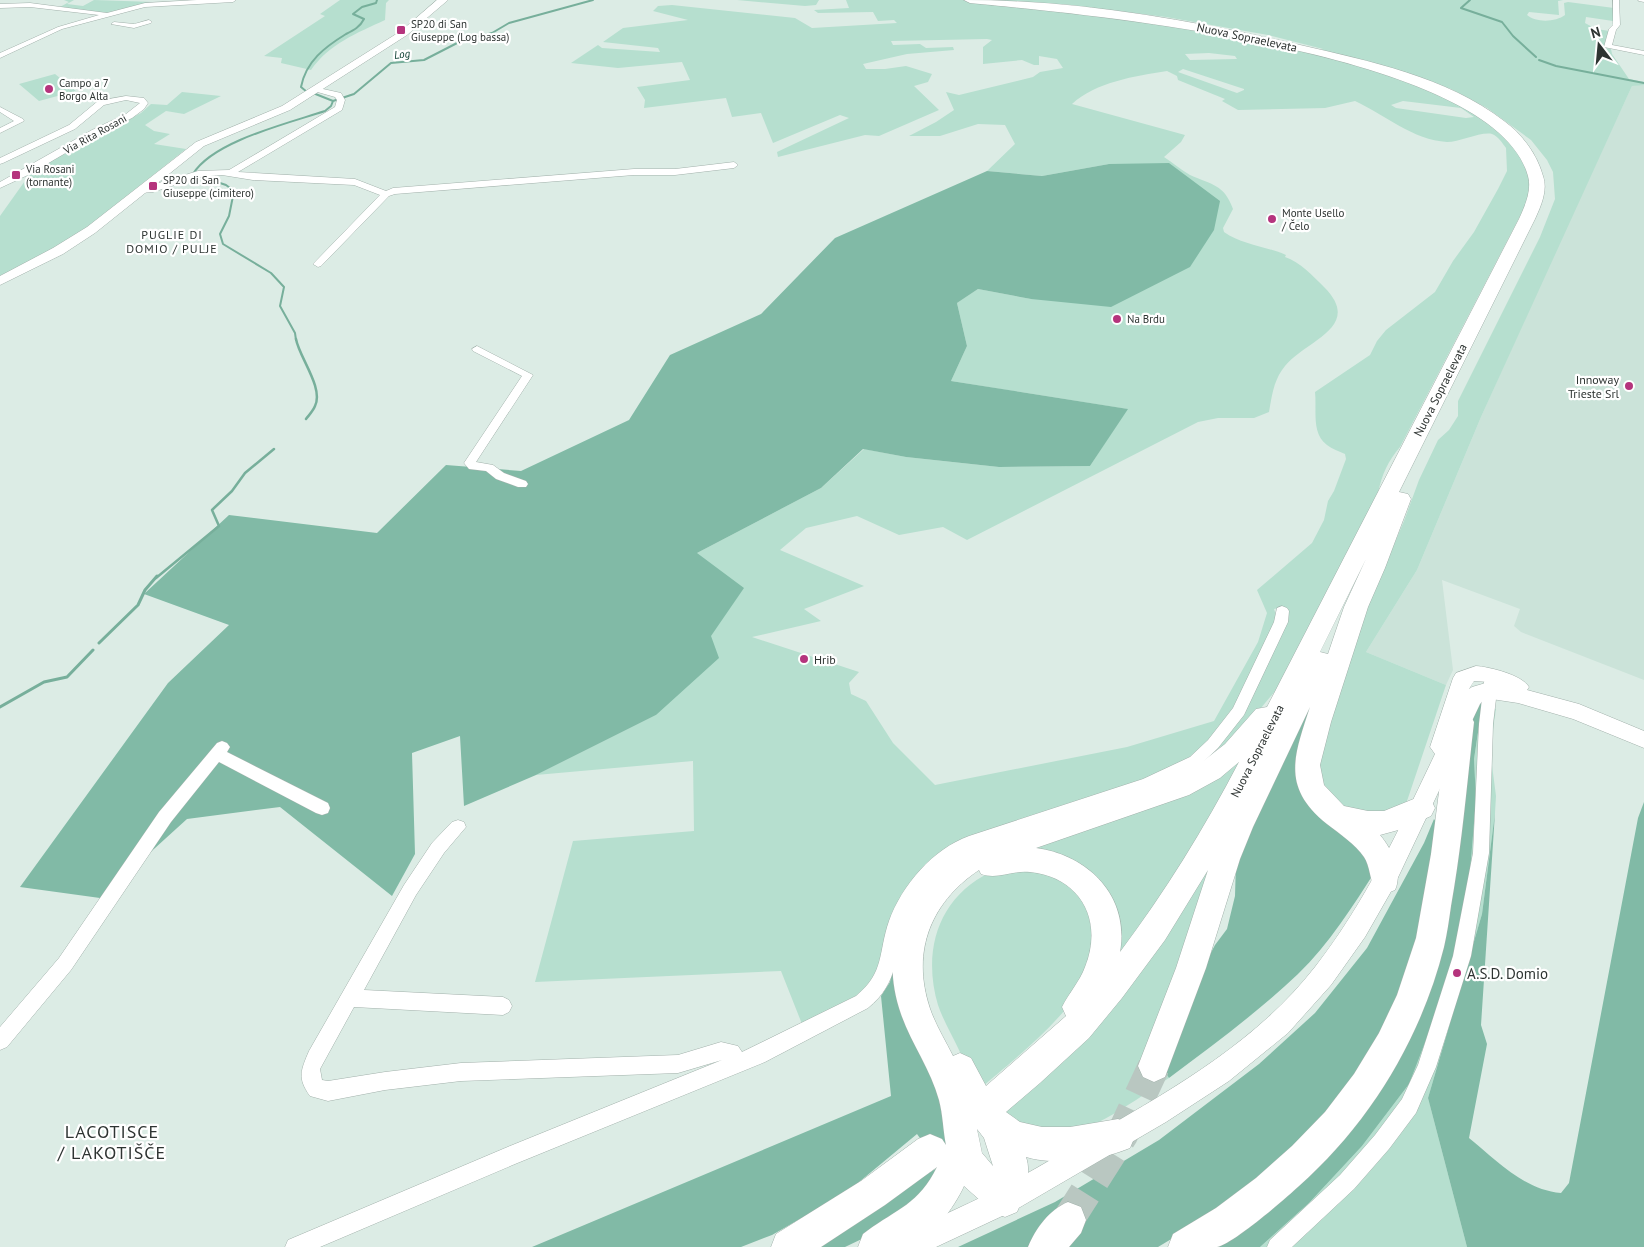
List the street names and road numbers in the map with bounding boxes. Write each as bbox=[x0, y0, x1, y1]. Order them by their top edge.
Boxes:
street label: Nuova Sopraelevata bbox=[1195, 19, 1299, 55]
street label: Via Rita Rosani bbox=[60, 111, 129, 158]
street label: Nuova Sopraelevata bbox=[1410, 341, 1470, 439]
street label: Nuova Sopraelevata bbox=[1227, 702, 1287, 800]

